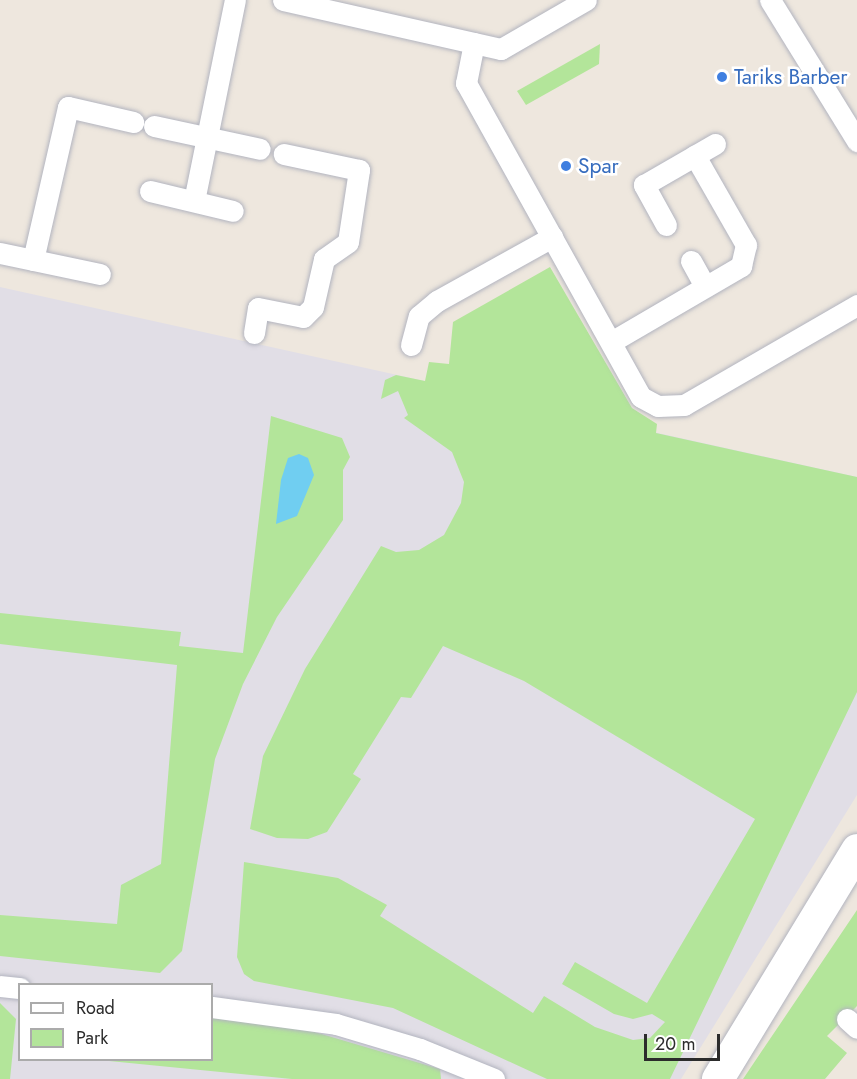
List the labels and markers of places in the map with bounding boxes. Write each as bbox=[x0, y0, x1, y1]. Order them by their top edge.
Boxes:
place label: Tariks Barber bbox=[734, 64, 847, 90]
marker: Tariks Barber bbox=[715, 70, 729, 84]
place label: Spar bbox=[578, 153, 619, 179]
marker: Spar bbox=[559, 159, 573, 173]

